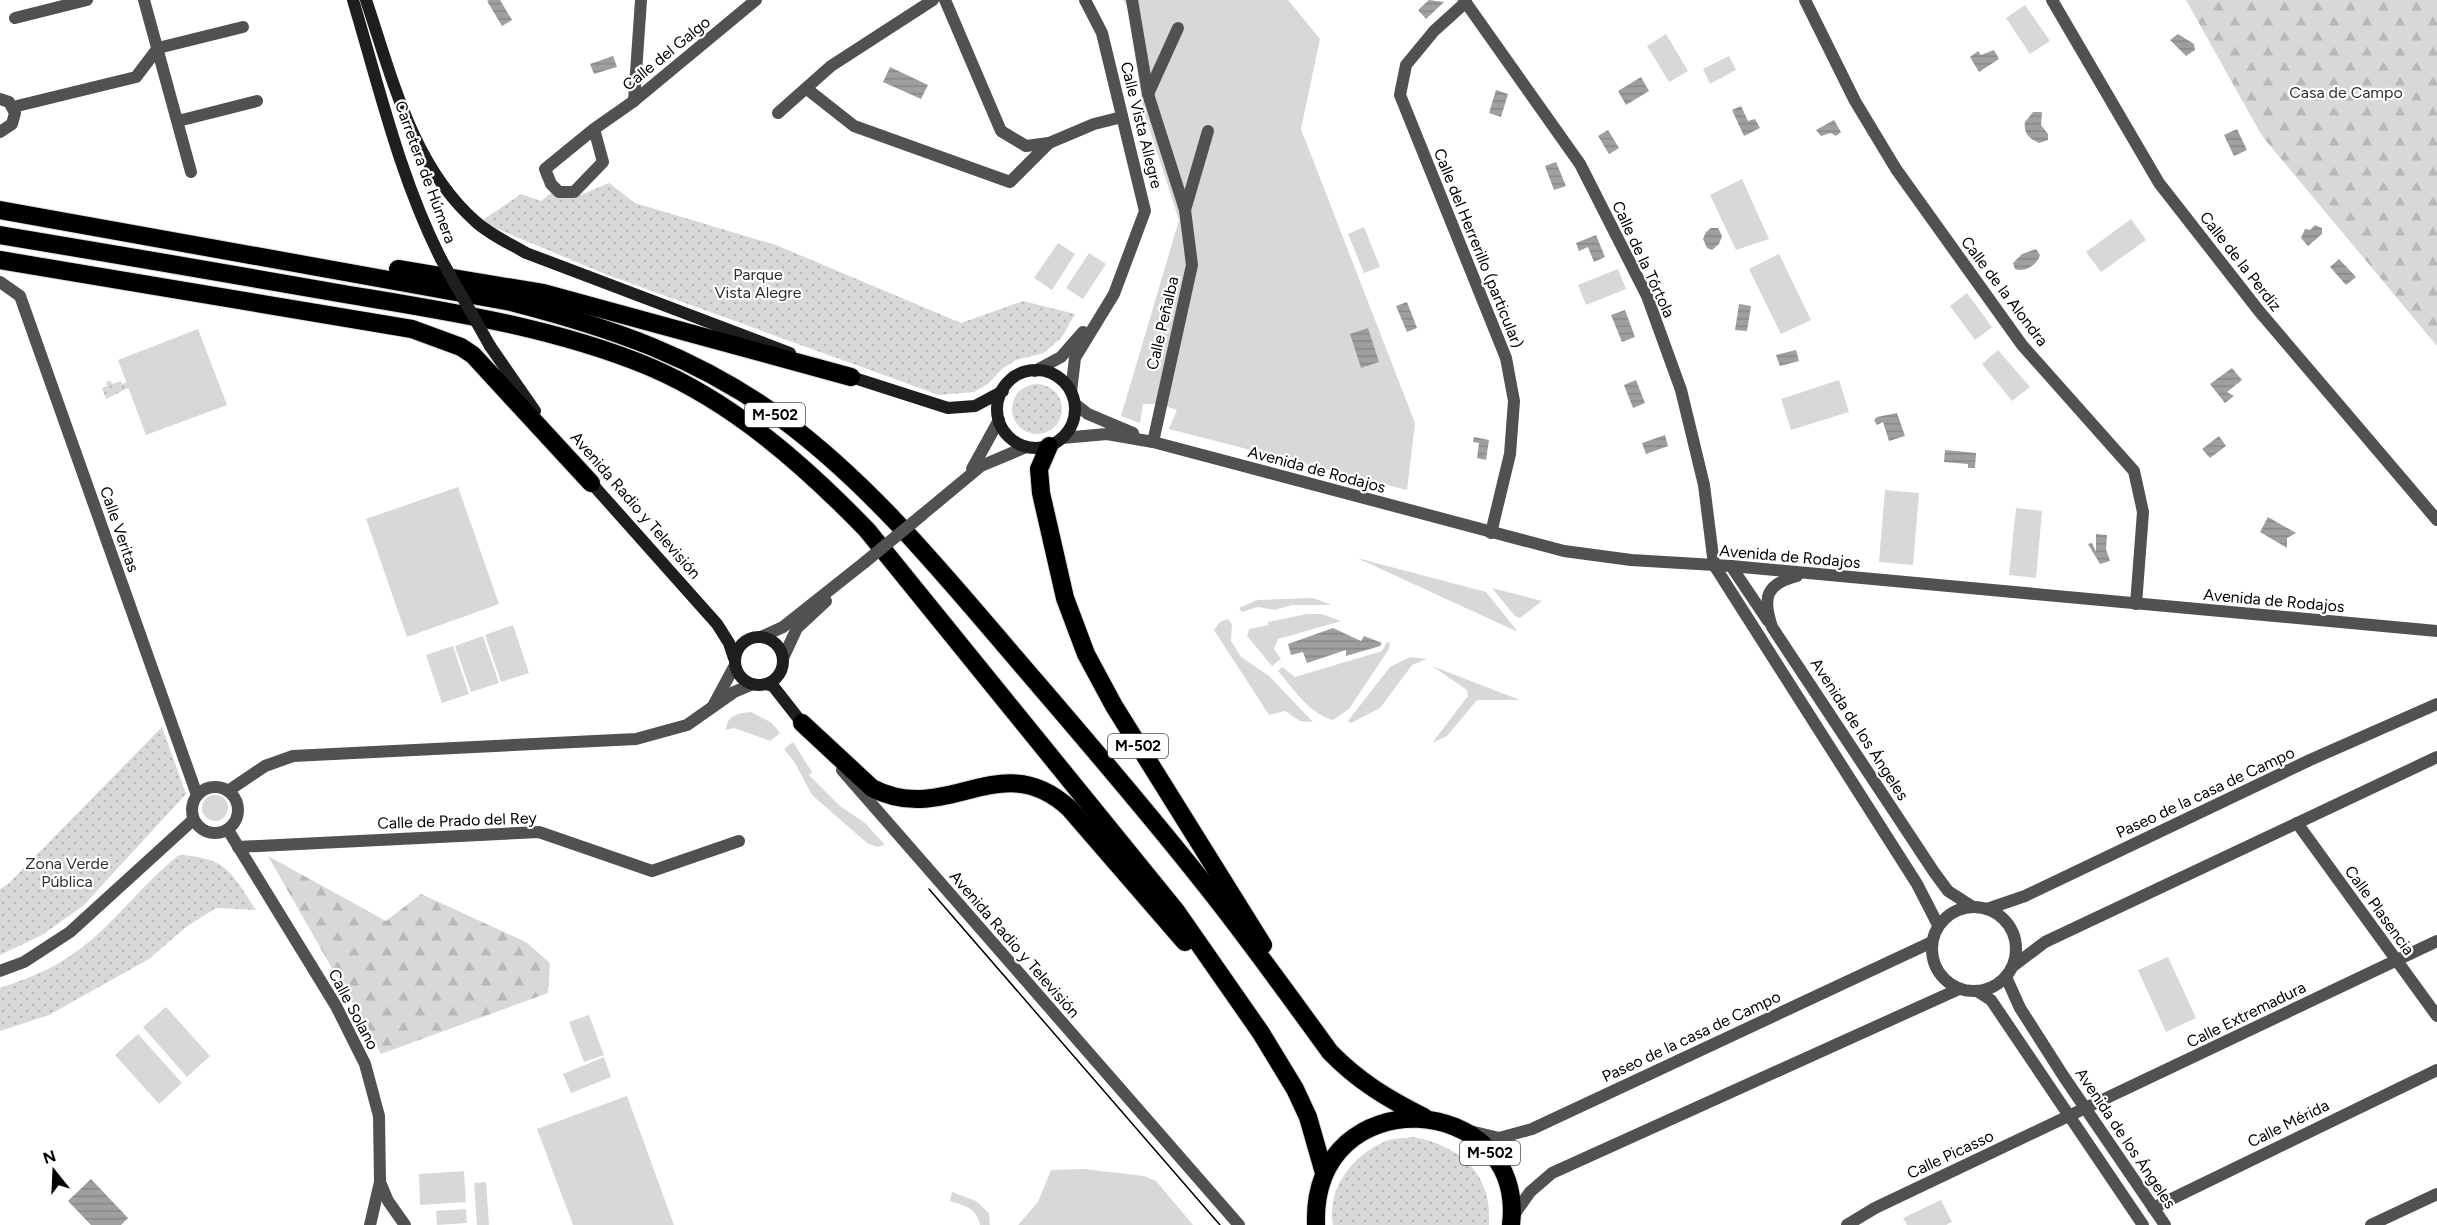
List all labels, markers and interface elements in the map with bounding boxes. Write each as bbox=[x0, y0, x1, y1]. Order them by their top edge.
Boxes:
street label: Calle del Galgo bbox=[619, 12, 714, 95]
street label: Calle Vista Allegre bbox=[1117, 60, 1167, 191]
park label: Casa de Campo bbox=[2289, 83, 2403, 102]
street label: Carretera de Húmera bbox=[391, 98, 460, 246]
street label: Calle del Herrerillo (particular) bbox=[1430, 146, 1527, 351]
street label: Calle de la Tórtola bbox=[1608, 198, 1679, 321]
street label: Calle de la Perdiz bbox=[2196, 208, 2286, 315]
street label: Calle de la Alondra bbox=[1957, 233, 2052, 350]
park label: Parque Vista Alegre bbox=[714, 265, 802, 302]
street label: Calle Peñalba bbox=[1142, 274, 1182, 372]
road number: M-502 bbox=[745, 403, 805, 427]
street label: Avenida Radio y Televisión bbox=[567, 428, 705, 583]
street label: Avenida de Rodajos bbox=[1246, 442, 1388, 497]
street label: Calle Veritas bbox=[96, 484, 143, 575]
street label: Avenida de Rodajos bbox=[1719, 541, 1861, 572]
street label: Avenida de Rodajos bbox=[2203, 585, 2345, 616]
street label: Avenida de los Ángeles bbox=[1807, 655, 1913, 804]
road number: M-502 bbox=[1108, 734, 1168, 758]
street label: Paseo de la casa de Campo bbox=[2113, 743, 2298, 842]
street label: Calle de Prado del Rey bbox=[377, 808, 538, 833]
park label: Zona Verde Pública bbox=[25, 854, 109, 891]
street label: Calle Plasencia bbox=[2341, 862, 2418, 959]
street label: Avenida Radio y Televisión bbox=[946, 867, 1084, 1022]
street label: Calle Solano bbox=[324, 966, 383, 1053]
street label: Calle Extremadura bbox=[2183, 977, 2309, 1052]
street label: Paseo de la casa de Campo bbox=[1599, 987, 1784, 1086]
street label: Avenida de los Ángeles bbox=[2071, 1064, 2180, 1212]
street label: Calle Mérida bbox=[2244, 1096, 2332, 1151]
street label: Calle Picasso bbox=[1904, 1126, 1997, 1183]
north arrow bbox=[24, 1141, 84, 1201]
road number: M-502 bbox=[1460, 1141, 1520, 1165]
text: N bbox=[41, 1146, 58, 1168]

